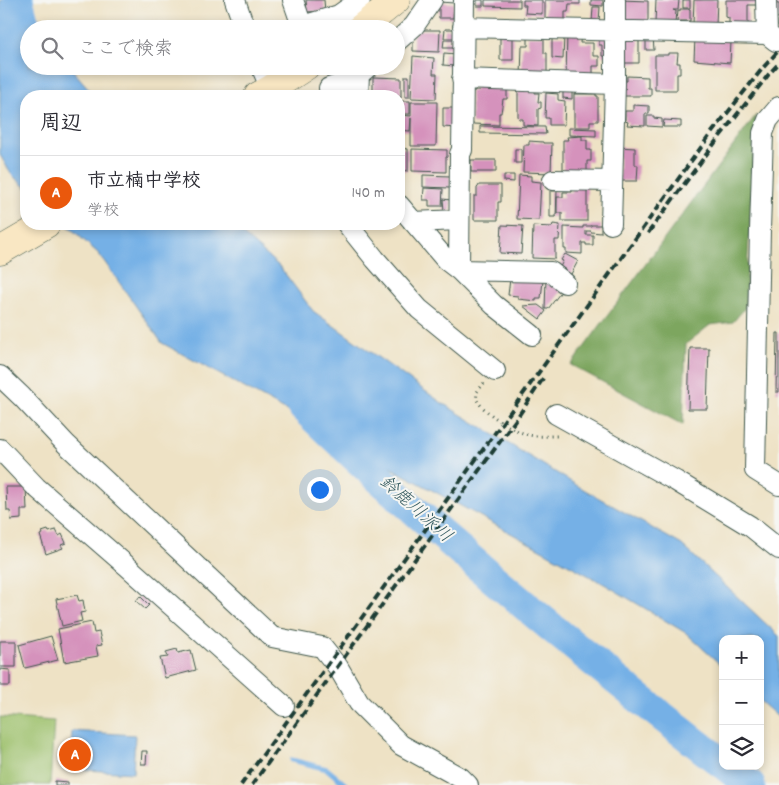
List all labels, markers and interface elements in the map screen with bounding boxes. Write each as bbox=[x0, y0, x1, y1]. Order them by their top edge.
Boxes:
search box bbox=[20, 20, 405, 75]
icon: search bbox=[38, 34, 66, 62]
text: ここで検索 bbox=[78, 37, 173, 64]
text: 周辺 bbox=[40, 110, 82, 140]
text: 市立楠中学校 bbox=[87, 169, 201, 196]
text: A bbox=[52, 182, 60, 205]
text: 140 m bbox=[351, 182, 385, 205]
text: 学校 bbox=[87, 200, 119, 223]
water label: 鈴鹿川派川 bbox=[373, 471, 457, 549]
your location bbox=[307, 477, 333, 503]
map controls bbox=[719, 635, 764, 770]
button: + bbox=[719, 635, 764, 680]
button: − bbox=[719, 680, 764, 725]
button: layers bbox=[719, 725, 764, 770]
pin: A bbox=[59, 736, 91, 774]

